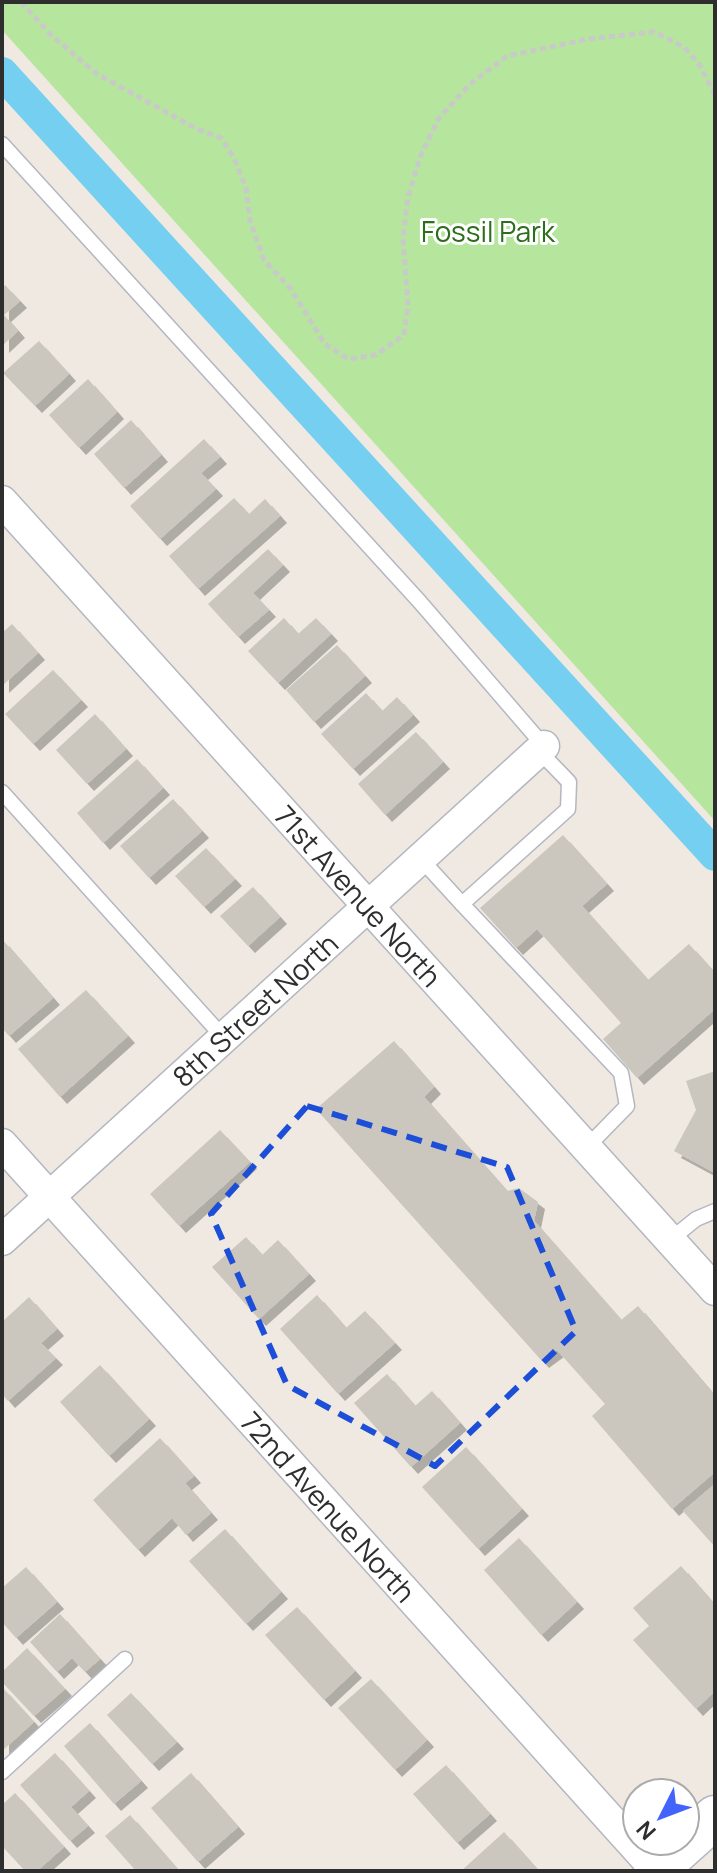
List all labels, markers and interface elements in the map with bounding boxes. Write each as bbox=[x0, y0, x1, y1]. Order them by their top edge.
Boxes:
park label: Fossil Park bbox=[421, 212, 556, 250]
street label: 71st Avenue North bbox=[267, 797, 450, 994]
street label: 8th Street North bbox=[164, 924, 346, 1095]
street label: 72nd Avenue North bbox=[233, 1403, 424, 1610]
north arrow bbox=[621, 1777, 701, 1857]
text: N bbox=[630, 1814, 663, 1846]

